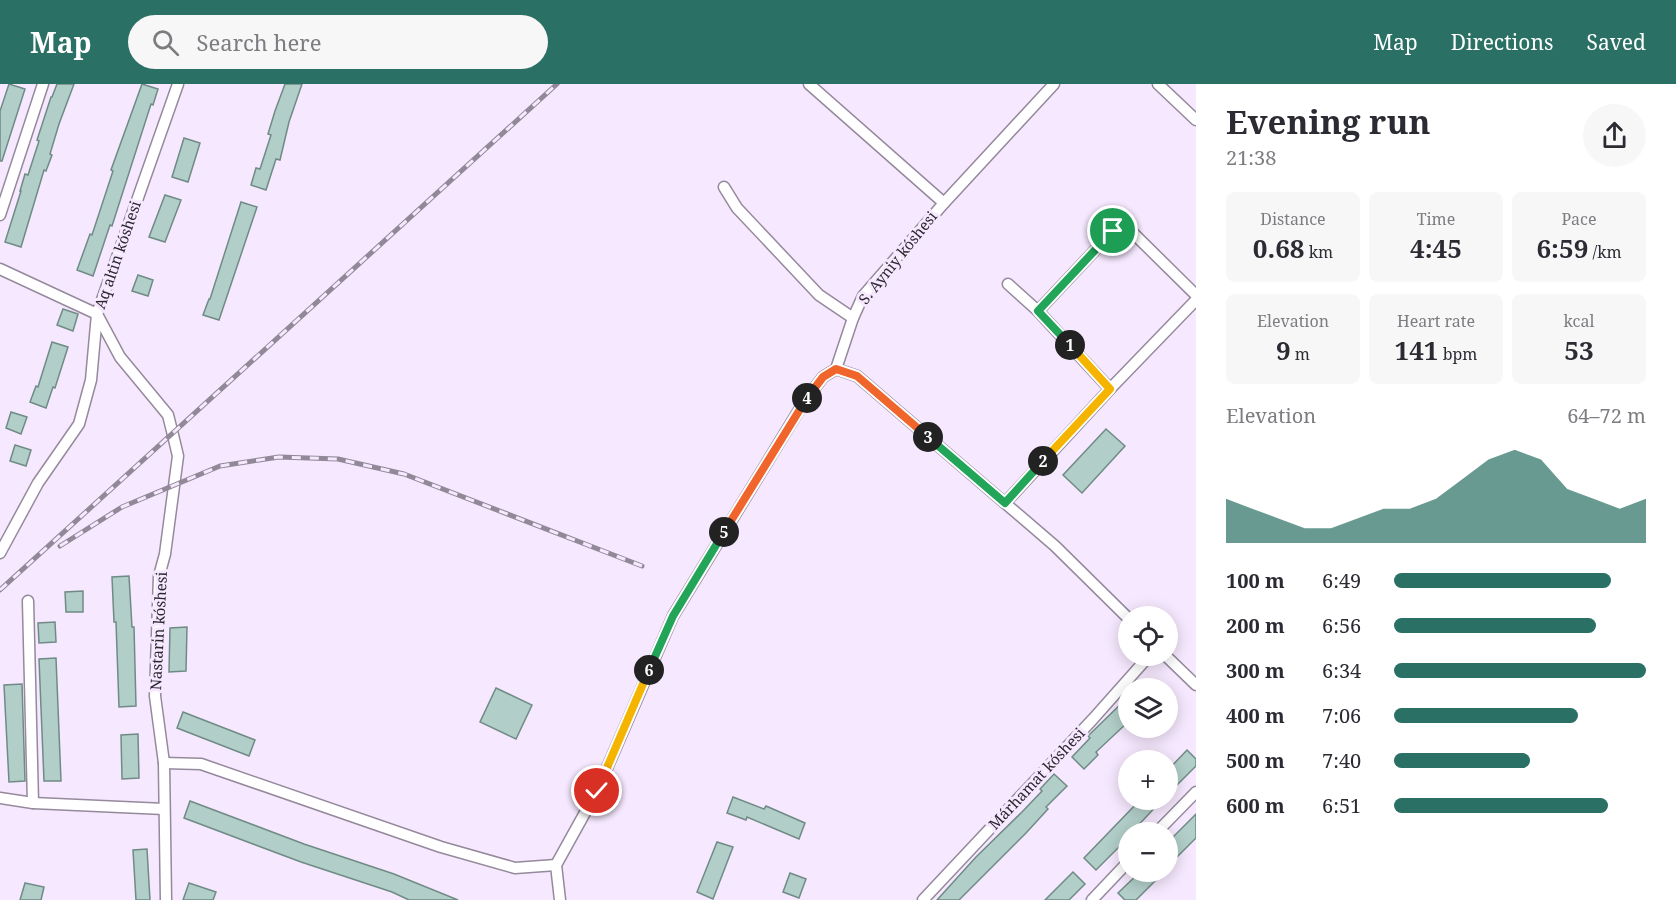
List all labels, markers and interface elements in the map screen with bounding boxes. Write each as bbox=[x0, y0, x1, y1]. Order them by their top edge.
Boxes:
search box bbox=[128, 15, 548, 69]
text: Map bbox=[30, 23, 92, 61]
icon: search bbox=[149, 26, 182, 59]
text: Search here bbox=[197, 27, 321, 57]
text: Map bbox=[1373, 28, 1418, 56]
text: Directions bbox=[1451, 28, 1553, 56]
text: Saved bbox=[1586, 28, 1646, 56]
text: Evening run bbox=[1226, 99, 1430, 144]
button: share bbox=[1583, 104, 1646, 167]
text: 21:38 bbox=[1226, 144, 1276, 171]
street label: Aq altin kóshesi bbox=[89, 198, 145, 311]
pin bbox=[1087, 205, 1138, 256]
street label: S. Ayniy kóshesi bbox=[854, 207, 941, 308]
text: Distance bbox=[1260, 208, 1326, 230]
text: Time bbox=[1417, 208, 1455, 230]
text: Pace bbox=[1561, 208, 1597, 230]
icon: arrive bbox=[1096, 214, 1129, 247]
text: 0.68 bbox=[1253, 230, 1305, 266]
text: 4:45 bbox=[1410, 230, 1462, 266]
text: 6:59 bbox=[1536, 230, 1588, 266]
text: km bbox=[1305, 241, 1333, 263]
text: /km bbox=[1588, 241, 1622, 263]
text: Elevation bbox=[1257, 310, 1329, 332]
text: Heart rate bbox=[1397, 310, 1475, 332]
text: kcal bbox=[1564, 310, 1594, 332]
pin: 1 bbox=[1055, 330, 1085, 360]
text: 9 bbox=[1276, 332, 1291, 368]
text: 141 bbox=[1394, 332, 1439, 368]
text: 53 bbox=[1564, 332, 1594, 368]
text: 1 bbox=[1065, 334, 1075, 356]
text: m bbox=[1291, 343, 1310, 365]
text: bpm bbox=[1439, 343, 1478, 365]
pin: 4 bbox=[792, 383, 822, 413]
text: 4 bbox=[802, 387, 812, 409]
text: Elevation bbox=[1226, 402, 1316, 429]
text: 64–72 m bbox=[1567, 402, 1646, 429]
pin: 3 bbox=[913, 422, 943, 452]
text: 3 bbox=[923, 426, 933, 448]
pin: 2 bbox=[1028, 446, 1058, 476]
text: 2 bbox=[1038, 450, 1048, 472]
pin: 5 bbox=[709, 517, 739, 547]
text: 5 bbox=[719, 521, 729, 543]
text: 100 m bbox=[1226, 567, 1285, 594]
text: 6:49 bbox=[1322, 567, 1361, 594]
street label: Nastarin kóshesi bbox=[145, 571, 171, 691]
map controls bbox=[1118, 606, 1178, 882]
button: locate bbox=[1118, 606, 1178, 666]
text: 200 m bbox=[1226, 612, 1285, 639]
text: 6:56 bbox=[1322, 612, 1361, 639]
pin: 6 bbox=[634, 655, 664, 685]
text: 300 m bbox=[1226, 657, 1285, 684]
text: 6:34 bbox=[1322, 657, 1361, 684]
text: 6 bbox=[644, 659, 654, 681]
button: layers bbox=[1118, 678, 1178, 738]
text: 400 m bbox=[1226, 702, 1285, 729]
text: 7:06 bbox=[1322, 702, 1361, 729]
street label: Márhamat kóshesi bbox=[984, 723, 1089, 834]
text: 500 m bbox=[1226, 747, 1285, 774]
text: 7:40 bbox=[1322, 747, 1361, 774]
button: + bbox=[1118, 750, 1178, 810]
pin bbox=[571, 765, 622, 816]
icon: check bbox=[580, 774, 613, 807]
text: 600 m bbox=[1226, 792, 1285, 819]
text: 6:51 bbox=[1322, 792, 1361, 819]
button: − bbox=[1118, 822, 1178, 882]

